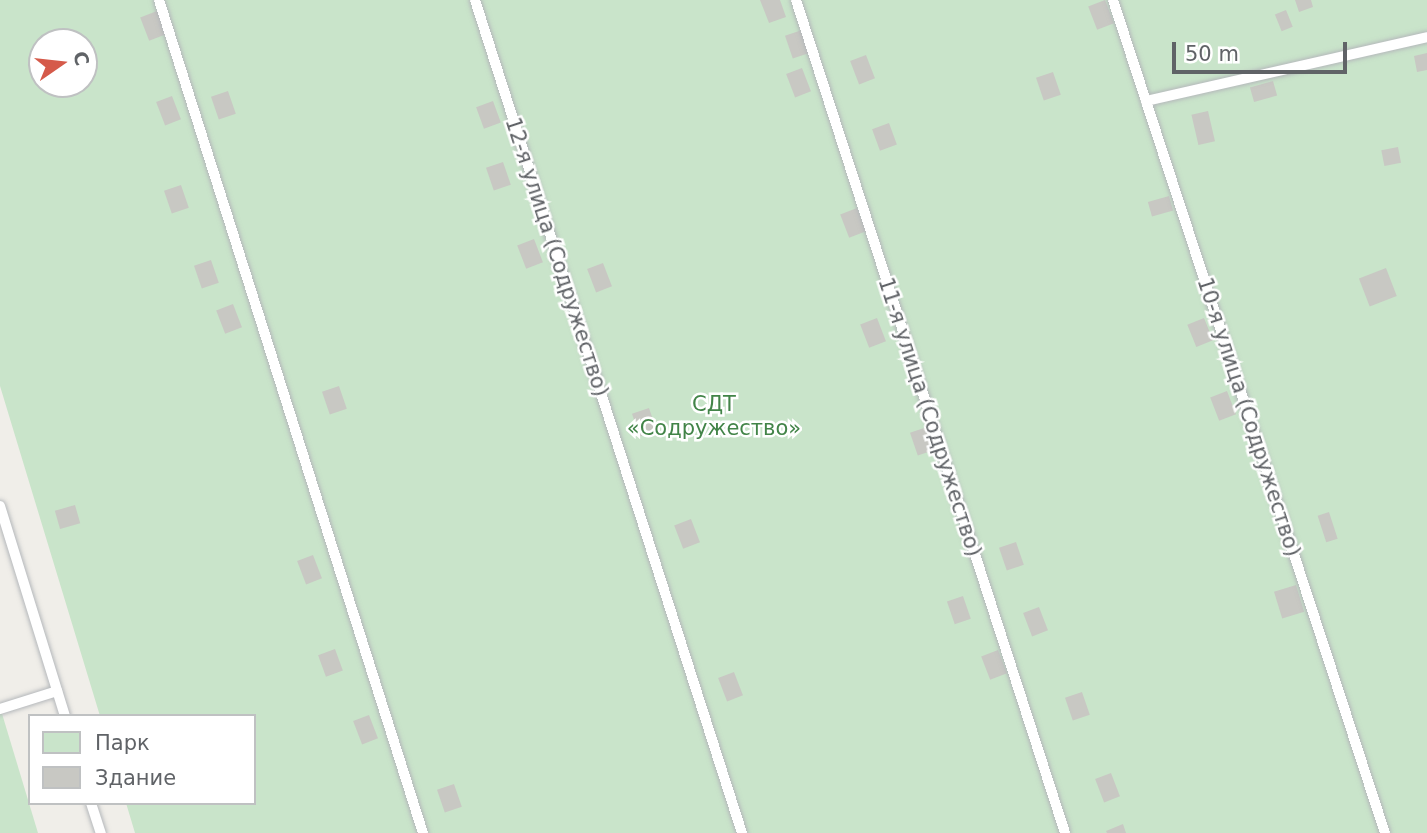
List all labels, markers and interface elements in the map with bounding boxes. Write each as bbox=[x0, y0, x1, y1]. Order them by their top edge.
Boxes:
north arrow bbox=[28, 28, 98, 98]
scale bar bbox=[1175, 28, 1350, 72]
text: 50 m bbox=[1185, 42, 1239, 66]
text: С bbox=[69, 49, 94, 68]
street label: 12-я улица (Содружество) bbox=[500, 114, 614, 400]
street label: 11-я улица (Содружество) bbox=[873, 274, 987, 560]
street label: 10-я улица (Содружество) bbox=[1192, 274, 1306, 560]
park label: СДТ «Содружество» bbox=[627, 391, 801, 441]
legend bbox=[28, 714, 256, 805]
text: Парк bbox=[95, 731, 150, 755]
text: Здание bbox=[95, 766, 176, 790]

